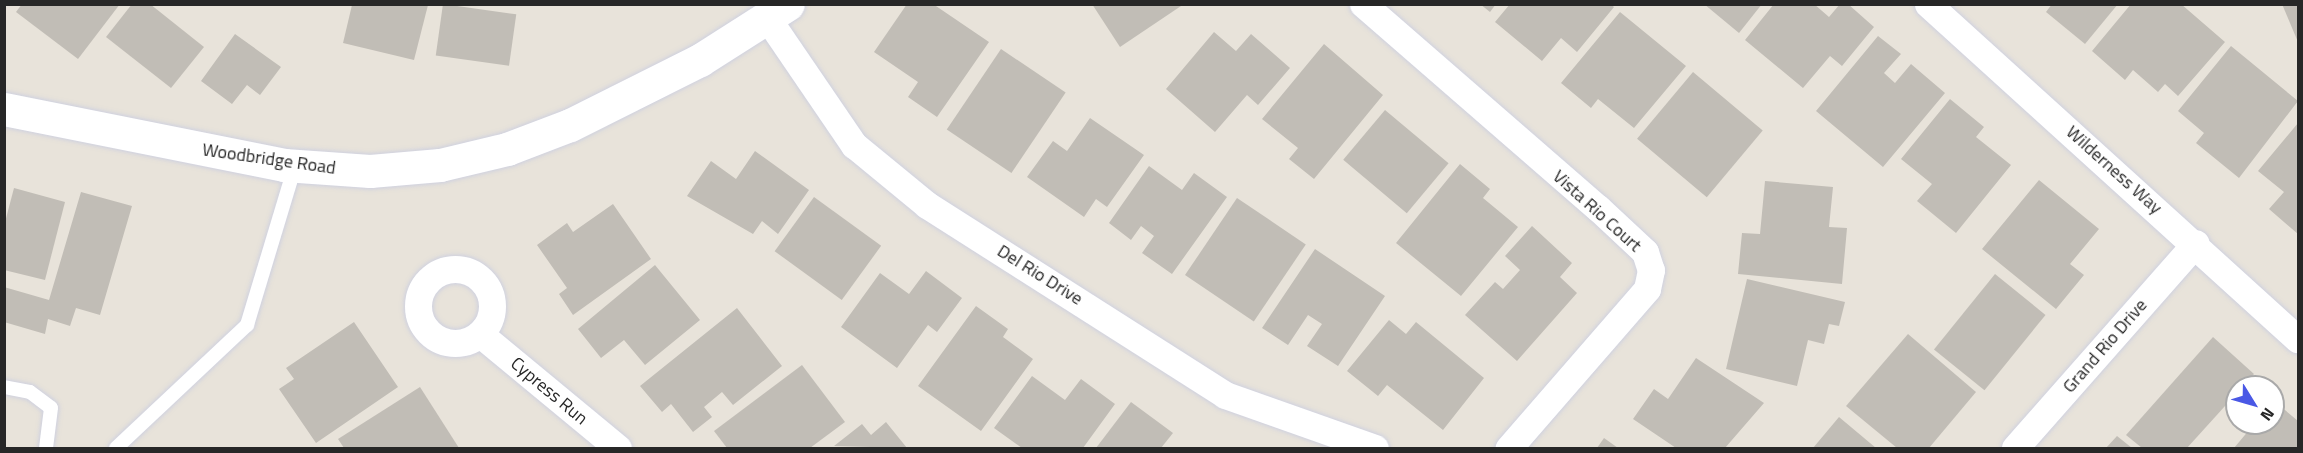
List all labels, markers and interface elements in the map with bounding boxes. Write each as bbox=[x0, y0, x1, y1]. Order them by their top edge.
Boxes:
street label: Wilderness Way bbox=[2062, 121, 2166, 219]
street label: Woodbridge Road bbox=[201, 139, 337, 179]
street label: Vista Rio Court bbox=[1548, 166, 1646, 256]
street label: Del Rio Drive bbox=[993, 240, 1087, 310]
street label: Grand Rio Drive bbox=[2058, 295, 2152, 397]
street label: Cypress Run bbox=[506, 353, 592, 429]
north arrow bbox=[2225, 375, 2285, 435]
text: N bbox=[2255, 403, 2281, 426]

